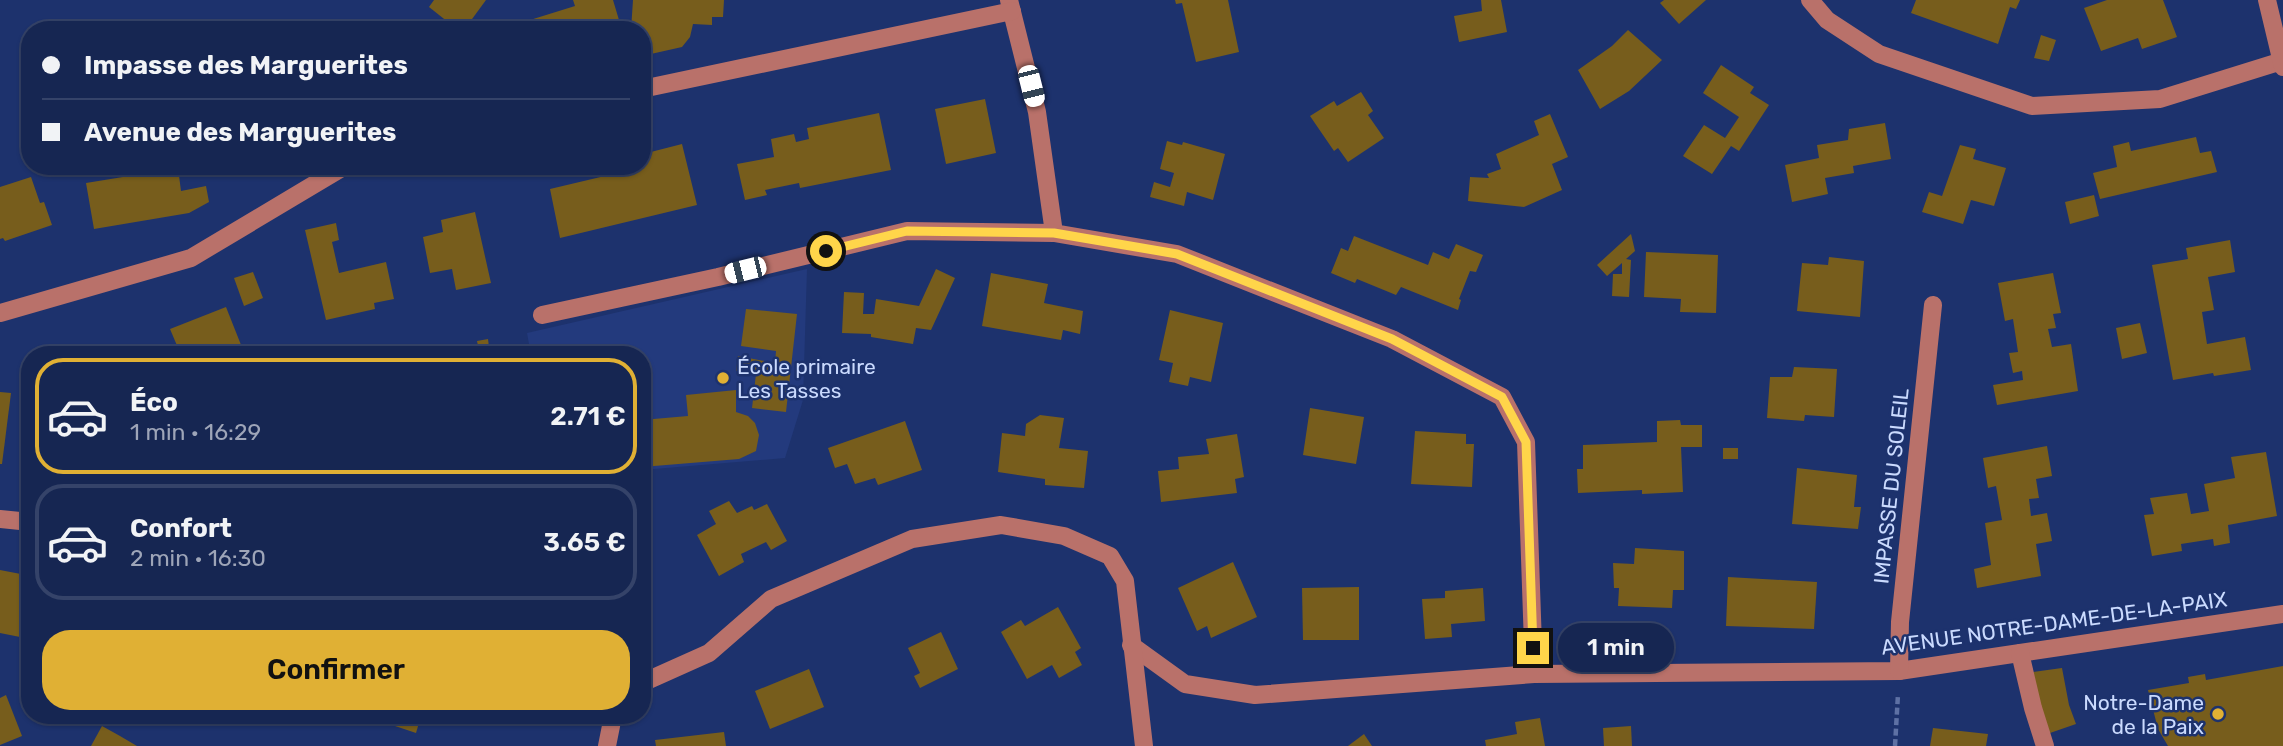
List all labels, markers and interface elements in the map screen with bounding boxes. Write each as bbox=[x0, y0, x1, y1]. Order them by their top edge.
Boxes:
text: Impasse des Marguerites bbox=[84, 50, 408, 81]
car bbox=[1016, 63, 1047, 109]
text: Avenue des Marguerites bbox=[84, 117, 397, 148]
route start bbox=[810, 235, 842, 267]
car bbox=[723, 255, 768, 285]
place label: École primaire Les Tasses bbox=[737, 354, 876, 403]
marker: École primaire Les Tasses bbox=[715, 370, 731, 386]
icon: car bbox=[46, 385, 109, 448]
text: Éco bbox=[130, 387, 178, 418]
street label: IMPASSE DU SOLEIL bbox=[1868, 387, 1914, 585]
text: 2.71 € bbox=[550, 401, 626, 432]
text: 1 min · 16:29 bbox=[130, 418, 261, 446]
icon: car bbox=[46, 511, 109, 574]
text: Confort bbox=[130, 513, 232, 544]
text: 3.65 € bbox=[543, 527, 626, 558]
text: 2 min · 16:30 bbox=[130, 544, 266, 572]
street label: AVENUE NOTRE-DAME-DE-LA-PAIX bbox=[1879, 586, 2229, 660]
callout: 1 min bbox=[1558, 624, 1673, 672]
button: Confirmer bbox=[42, 630, 630, 710]
route end bbox=[1517, 632, 1549, 664]
text: 1 min bbox=[1587, 633, 1645, 661]
place label: Notre-Dame de la Paix bbox=[2083, 690, 2204, 739]
marker: Notre-Dame de la Paix bbox=[2210, 706, 2226, 722]

